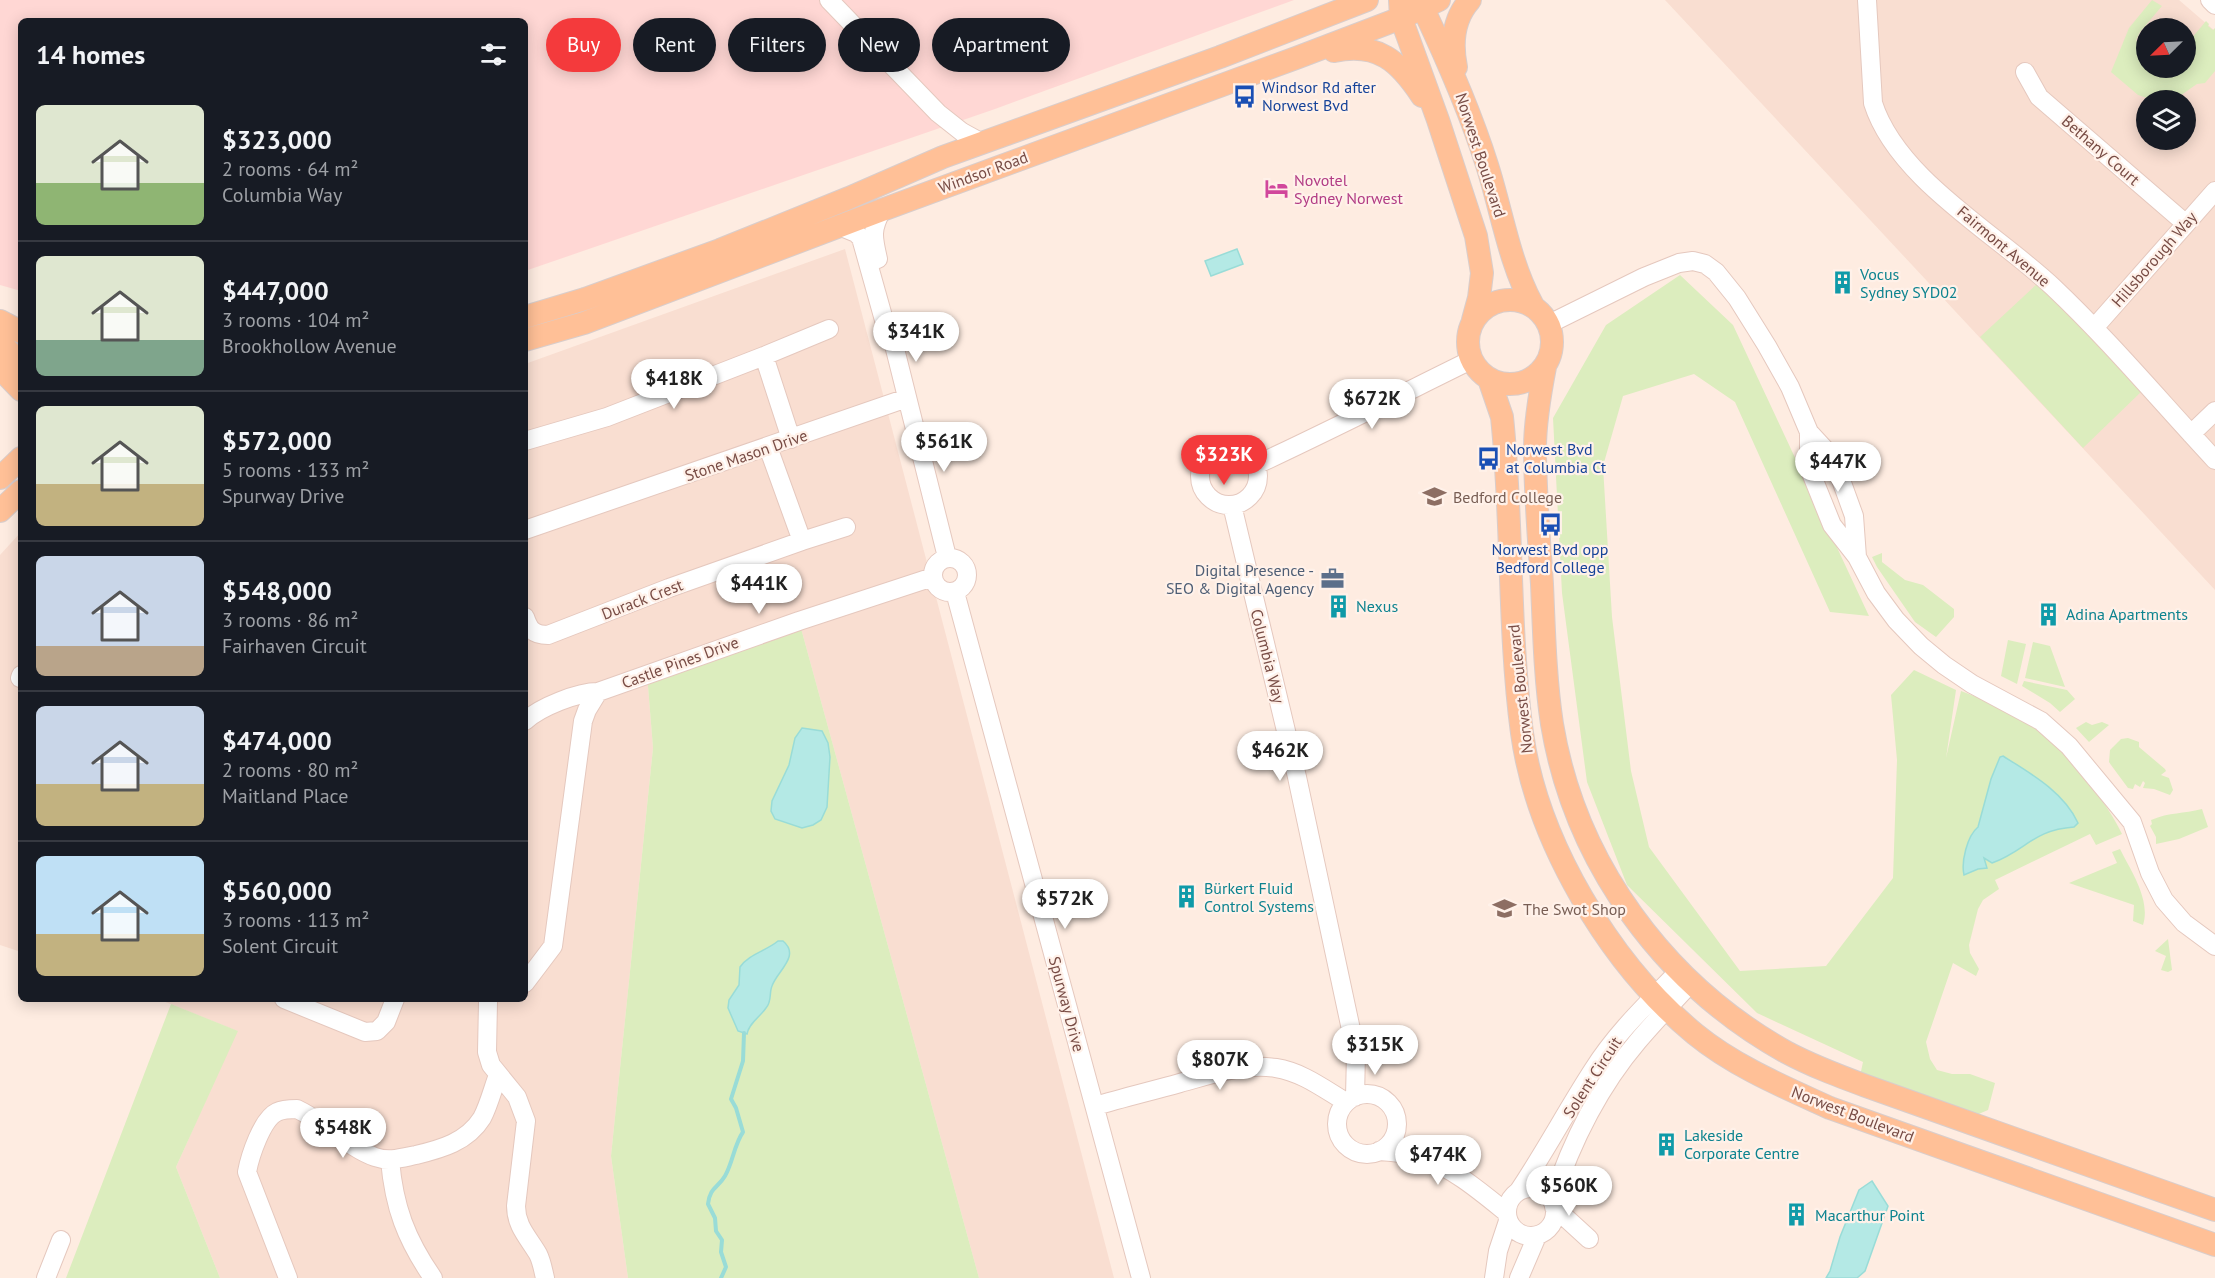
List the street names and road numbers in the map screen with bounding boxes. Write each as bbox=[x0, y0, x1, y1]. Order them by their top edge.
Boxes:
street label: Norwest Boulevard bbox=[1451, 90, 1511, 220]
street label: Bethany Court bbox=[2058, 111, 2144, 190]
street label: Windsor Road bbox=[936, 147, 1030, 197]
street label: Fairmont Avenue bbox=[1953, 201, 2055, 291]
street label: Hillsborough Way bbox=[2107, 207, 2201, 311]
street label: Stone Mason Drive bbox=[682, 425, 810, 485]
street label: Durack Crest bbox=[598, 574, 686, 624]
street label: Columbia Way bbox=[1247, 607, 1289, 706]
street label: Norwest Boulevard bbox=[1503, 623, 1537, 755]
street label: Castle Pines Drive bbox=[619, 632, 741, 692]
street label: Spurway Drive bbox=[1045, 954, 1089, 1054]
street label: Solent Circuit bbox=[1558, 1032, 1626, 1121]
street label: Norwest Boulevard bbox=[1789, 1081, 1917, 1147]

